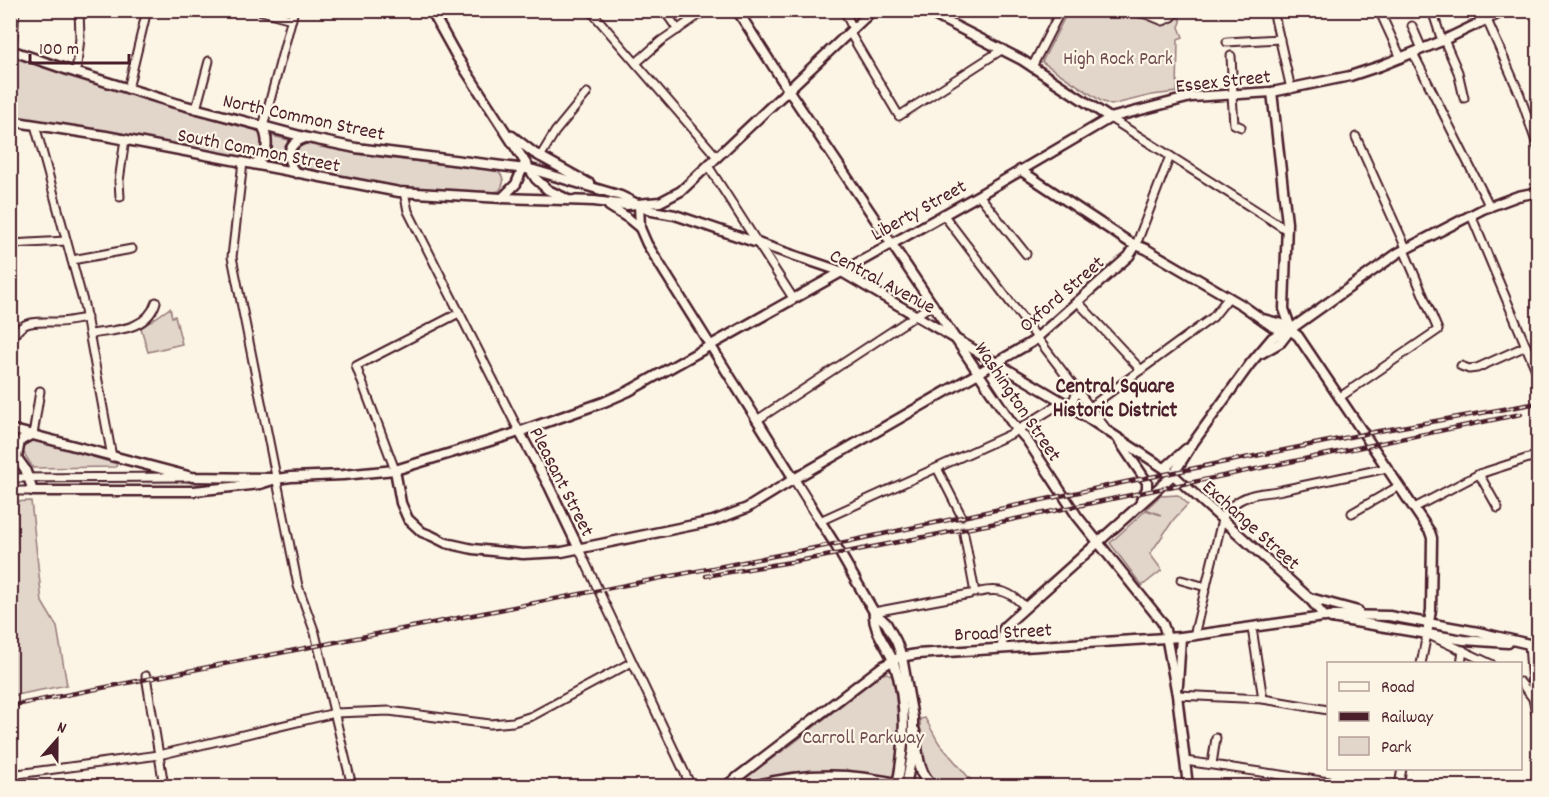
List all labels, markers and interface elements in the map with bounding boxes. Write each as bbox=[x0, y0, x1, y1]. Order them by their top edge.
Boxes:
scale bar bbox=[30, 27, 129, 65]
text: 100 m bbox=[39, 38, 79, 63]
park label: High Rock Park bbox=[1063, 46, 1173, 74]
street label: Essex Street bbox=[1174, 64, 1272, 102]
street label: North Common Street bbox=[220, 88, 387, 150]
street label: South Common Street bbox=[175, 122, 342, 181]
street label: Liberty Street bbox=[867, 174, 972, 249]
street label: Central Avenue bbox=[824, 243, 940, 322]
street label: Oxford Street bbox=[1014, 250, 1112, 340]
street label: Washington Street bbox=[966, 337, 1067, 468]
district label: Central Square Historic District bbox=[1053, 373, 1178, 427]
street label: Pleasant Street bbox=[521, 423, 600, 542]
street label: Exchange Street bbox=[1195, 475, 1305, 578]
street label: Broad Street bbox=[954, 617, 1053, 651]
legend bbox=[1327, 662, 1522, 770]
text: Road bbox=[1381, 676, 1415, 701]
text: Railway bbox=[1381, 706, 1434, 731]
north arrow bbox=[27, 710, 87, 770]
text: N bbox=[54, 716, 69, 741]
park label: Carroll Parkway bbox=[802, 725, 925, 753]
text: Park bbox=[1381, 736, 1412, 761]

